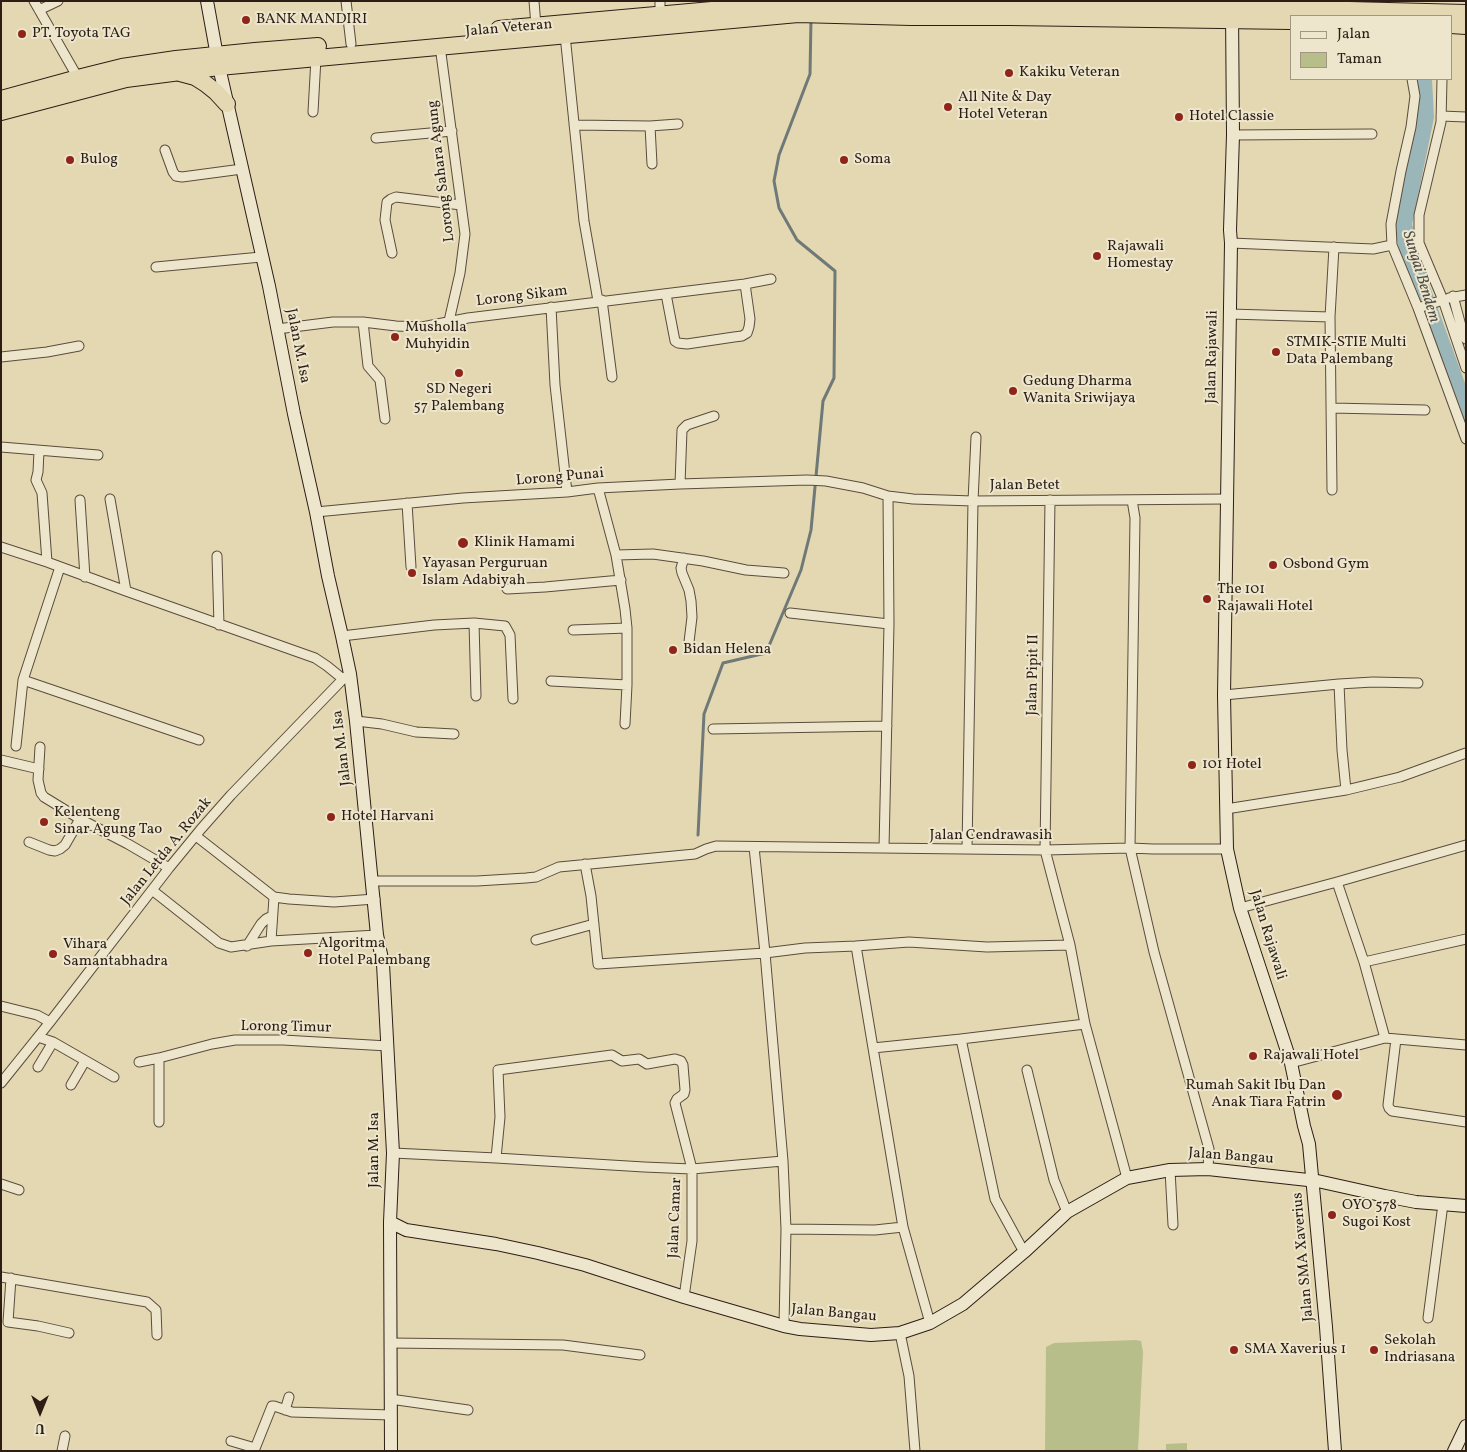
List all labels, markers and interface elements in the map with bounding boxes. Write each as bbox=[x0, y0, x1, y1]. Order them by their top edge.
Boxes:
place label: BANK MANDIRI bbox=[256, 11, 367, 29]
marker: BANK MANDIRI bbox=[240, 14, 252, 26]
legend bbox=[1290, 15, 1452, 80]
street label: Jalan Veteran bbox=[465, 16, 553, 42]
text: Jalan bbox=[1337, 24, 1370, 45]
place label: PT. Toyota TAG bbox=[32, 25, 131, 43]
marker: PT. Toyota TAG bbox=[16, 28, 28, 40]
text: Taman bbox=[1337, 49, 1382, 70]
place label: Kakiku Veteran bbox=[1019, 64, 1120, 82]
marker: Kakiku Veteran bbox=[1003, 67, 1015, 79]
place label: All Nite & Day Hotel Veteran bbox=[958, 89, 1052, 124]
street label: Lorong Sahara Agung bbox=[424, 99, 460, 243]
marker: All Nite & Day Hotel Veteran bbox=[942, 101, 954, 113]
place label: Hotel Classie bbox=[1189, 108, 1274, 126]
marker: Hotel Classie bbox=[1173, 111, 1185, 123]
place label: Bulog bbox=[80, 151, 118, 169]
place label: Soma bbox=[854, 151, 891, 169]
marker: Bulog bbox=[64, 154, 76, 166]
marker: Soma bbox=[838, 154, 850, 166]
water label: Sungai Bendem bbox=[1397, 229, 1443, 325]
place label: Rajawali Homestay bbox=[1107, 238, 1173, 273]
marker: Rajawali Homestay bbox=[1091, 250, 1103, 262]
street label: Lorong Sikam bbox=[475, 282, 569, 312]
street label: Jalan M. Isa bbox=[281, 307, 313, 385]
street label: Jalan Rajawali bbox=[1203, 310, 1223, 404]
place label: Musholla Muhyidin bbox=[405, 319, 470, 354]
marker: Musholla Muhyidin bbox=[389, 331, 401, 343]
place label: STMIK-STIE Multi Data Palembang bbox=[1286, 334, 1407, 369]
marker: STMIK-STIE Multi Data Palembang bbox=[1270, 346, 1282, 358]
marker: SD Negeri 57 Palembang bbox=[453, 367, 465, 379]
place label: Gedung Dharma Wanita Sriwijaya bbox=[1023, 373, 1136, 408]
place label: SD Negeri 57 Palembang bbox=[414, 381, 504, 416]
marker: Gedung Dharma Wanita Sriwijaya bbox=[1007, 385, 1019, 397]
street label: Lorong Punai bbox=[515, 465, 605, 491]
street label: Jalan Betet bbox=[990, 477, 1060, 495]
place label: Klinik Hamami bbox=[474, 534, 575, 552]
marker: Klinik Hamami bbox=[456, 536, 470, 550]
place label: Yayasan Perguruan Islam Adabiyah bbox=[422, 555, 548, 590]
place label: Osbond Gym bbox=[1283, 556, 1369, 574]
marker: Osbond Gym bbox=[1267, 559, 1279, 571]
marker: Yayasan Perguruan Islam Adabiyah bbox=[406, 567, 418, 579]
place label: The 101 Rajawali Hotel bbox=[1217, 581, 1313, 616]
marker: The 101 Rajawali Hotel bbox=[1201, 593, 1213, 605]
street label: Jalan Pipit II bbox=[1024, 634, 1044, 716]
place label: Bidan Helena bbox=[683, 641, 771, 659]
marker: Bidan Helena bbox=[667, 644, 679, 656]
street label: Jalan M. Isa bbox=[329, 709, 357, 787]
place label: 101 Hotel bbox=[1202, 756, 1262, 774]
marker: 101 Hotel bbox=[1186, 759, 1198, 771]
street label: Jalan Letda A. Rozak bbox=[118, 794, 216, 910]
place label: Kelenteng Sinar Agung Tao bbox=[54, 804, 162, 839]
place label: Hotel Harvani bbox=[341, 808, 434, 826]
marker: Hotel Harvani bbox=[325, 811, 337, 823]
marker: Kelenteng Sinar Agung Tao bbox=[38, 816, 50, 828]
street label: Jalan Cendrawasih bbox=[930, 827, 1052, 845]
street label: Jalan Rajawali bbox=[1245, 888, 1289, 982]
place label: Algoritma Hotel Palembang bbox=[318, 935, 430, 970]
place label: Vihara Samantabhadra bbox=[63, 936, 168, 971]
marker: Algoritma Hotel Palembang bbox=[302, 947, 314, 959]
marker: Vihara Samantabhadra bbox=[47, 948, 59, 960]
street label: Lorong Timur bbox=[240, 1018, 332, 1038]
place label: Rajawali Hotel bbox=[1263, 1047, 1359, 1065]
marker: Rajawali Hotel bbox=[1247, 1050, 1259, 1062]
place label: Rumah Sakit Ibu Dan Anak Tiara Fatrin bbox=[1186, 1077, 1326, 1112]
marker: Rumah Sakit Ibu Dan Anak Tiara Fatrin bbox=[1330, 1088, 1344, 1102]
street label: Jalan M. Isa bbox=[366, 1112, 384, 1188]
street label: Jalan Bangau bbox=[1188, 1145, 1274, 1169]
street label: Jalan Camar bbox=[666, 1177, 686, 1259]
street label: Jalan SMA Xaverius bbox=[1289, 1192, 1319, 1322]
place label: OYO 578 Sugoi Kost bbox=[1342, 1197, 1411, 1232]
marker: OYO 578 Sugoi Kost bbox=[1326, 1209, 1338, 1221]
street label: Jalan Bangau bbox=[791, 1301, 877, 1327]
place label: Sekolah Indriasana bbox=[1384, 1332, 1455, 1367]
place label: SMA Xaverius 1 bbox=[1244, 1341, 1346, 1359]
marker: SMA Xaverius 1 bbox=[1228, 1344, 1240, 1356]
marker: Sekolah Indriasana bbox=[1368, 1344, 1380, 1356]
north arrow bbox=[15, 1387, 65, 1437]
text: U bbox=[35, 1418, 45, 1437]

